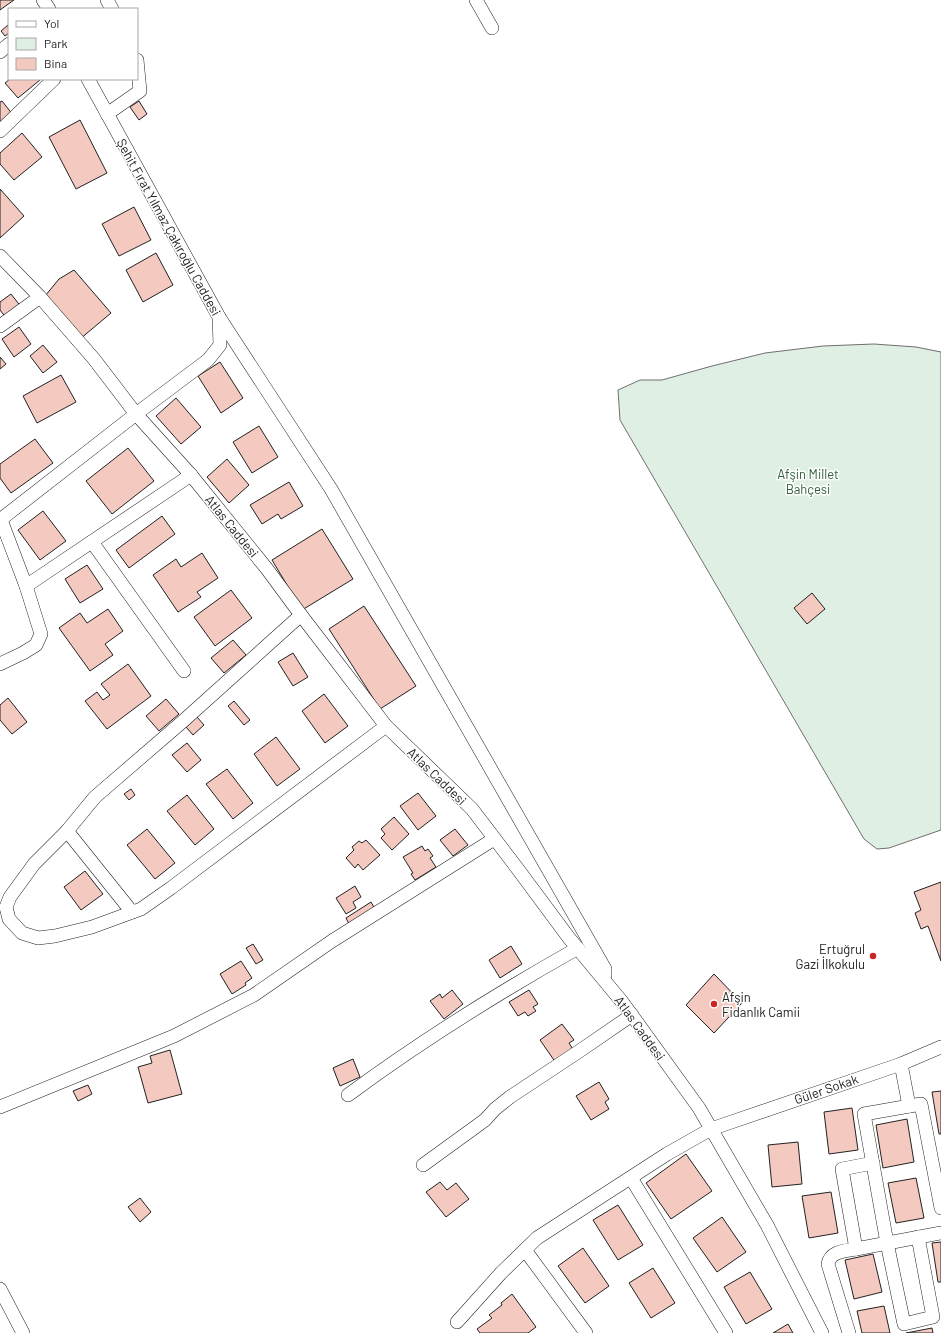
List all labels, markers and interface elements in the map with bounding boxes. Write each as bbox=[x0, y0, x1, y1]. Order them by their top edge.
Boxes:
legend bbox=[8, 8, 138, 80]
text: Yol bbox=[44, 16, 59, 30]
text: Park bbox=[44, 36, 68, 50]
text: Bina bbox=[44, 56, 67, 70]
street label: Şehit Fırat Yılmaz Çakıroğlu Caddesi bbox=[114, 136, 224, 318]
park label: Afşin Millet Bahçesi bbox=[777, 466, 839, 497]
street label: Atlas Caddesi bbox=[202, 491, 262, 561]
street label: Atlas Caddesi bbox=[404, 744, 470, 808]
place label: Ertuğrul Gazi İlkokulu bbox=[796, 941, 865, 972]
marker: Ertuğrul Gazi İlkokulu bbox=[868, 951, 878, 961]
place label: Afşin Fidanlık Camii bbox=[722, 989, 800, 1020]
street label: Atlas Caddesi bbox=[611, 993, 669, 1063]
marker: Afşin Fidanlık Camii bbox=[709, 999, 719, 1009]
street label: Güler Sokak bbox=[792, 1070, 860, 1107]

